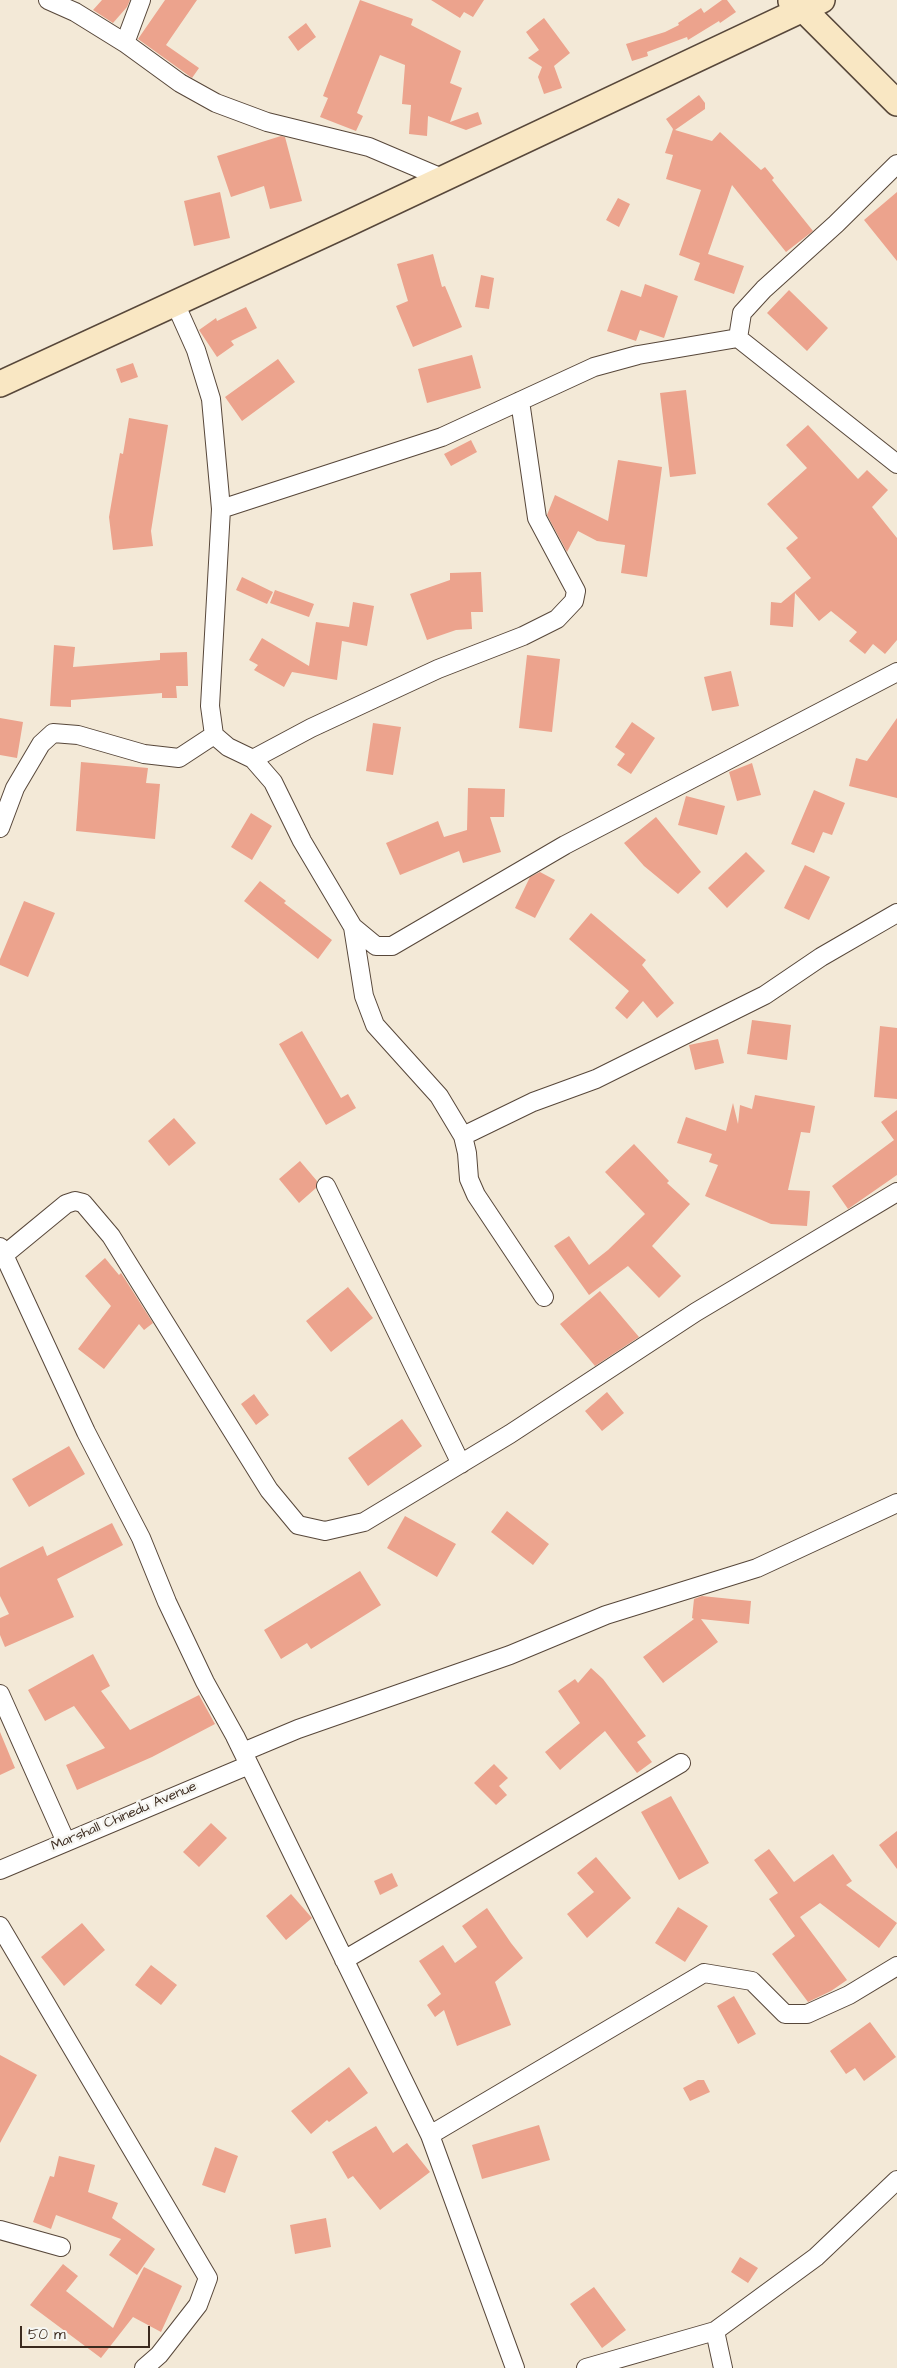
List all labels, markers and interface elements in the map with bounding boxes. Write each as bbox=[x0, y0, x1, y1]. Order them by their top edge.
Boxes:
street label: Marshall Chinedu Avenue bbox=[49, 1779, 199, 1855]
scale bar bbox=[22, 2316, 152, 2348]
text: 50 m bbox=[28, 2324, 66, 2345]

